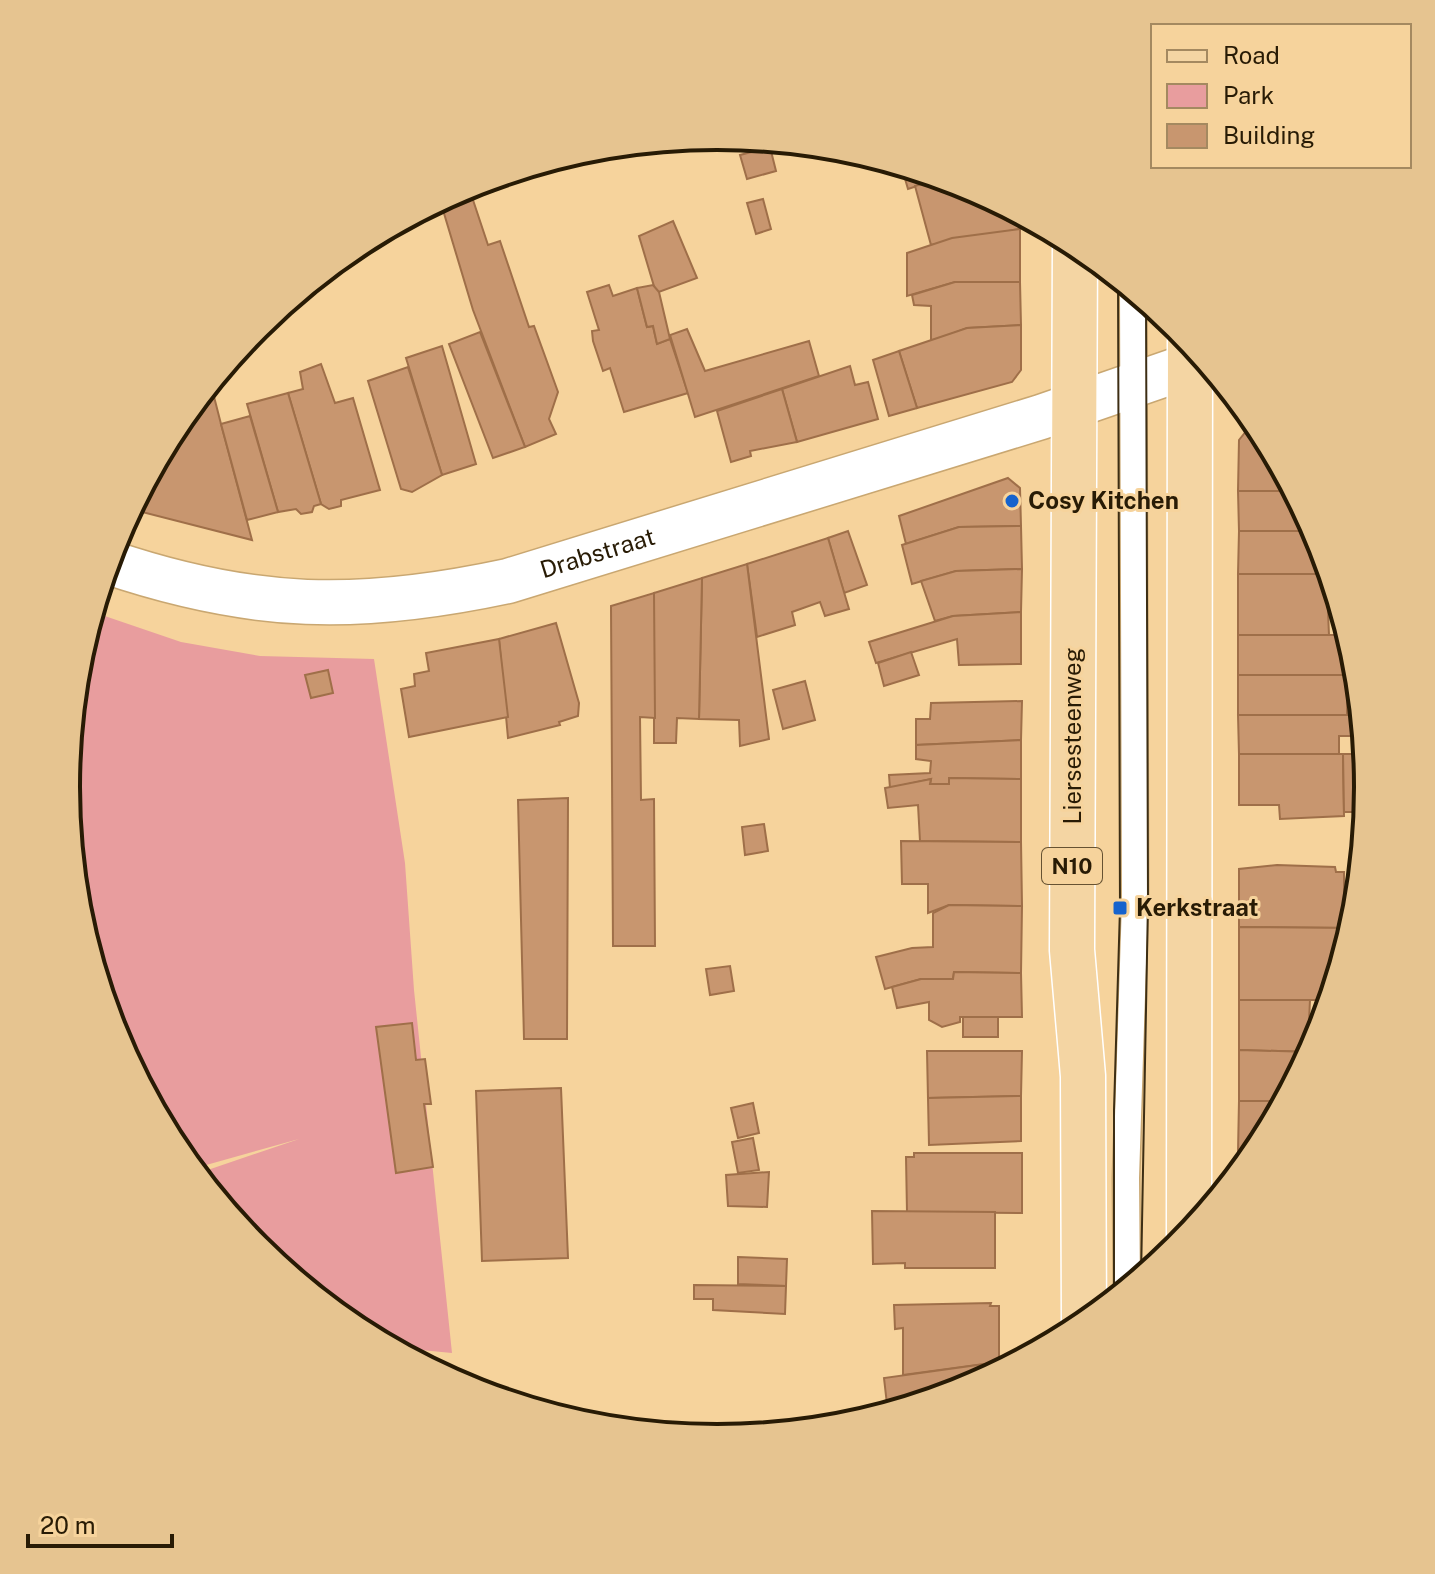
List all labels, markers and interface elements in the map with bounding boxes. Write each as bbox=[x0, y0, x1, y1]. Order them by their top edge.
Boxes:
legend bbox=[1151, 24, 1411, 168]
text: Road bbox=[1223, 41, 1280, 69]
text: Park bbox=[1223, 81, 1274, 109]
text: Building bbox=[1223, 121, 1315, 149]
place label: Cosy Kitchen bbox=[1028, 486, 1179, 514]
marker: Cosy Kitchen bbox=[1003, 492, 1021, 510]
street label: Drabstraat bbox=[536, 522, 658, 583]
street label: Liersesteenweg bbox=[1058, 648, 1086, 824]
road number: N10 bbox=[1042, 848, 1102, 884]
place label: Kerkstraat bbox=[1136, 893, 1259, 921]
marker: Kerkstraat bbox=[1111, 899, 1129, 917]
scale bar bbox=[28, 1498, 172, 1548]
text: 20 m bbox=[40, 1511, 96, 1539]

